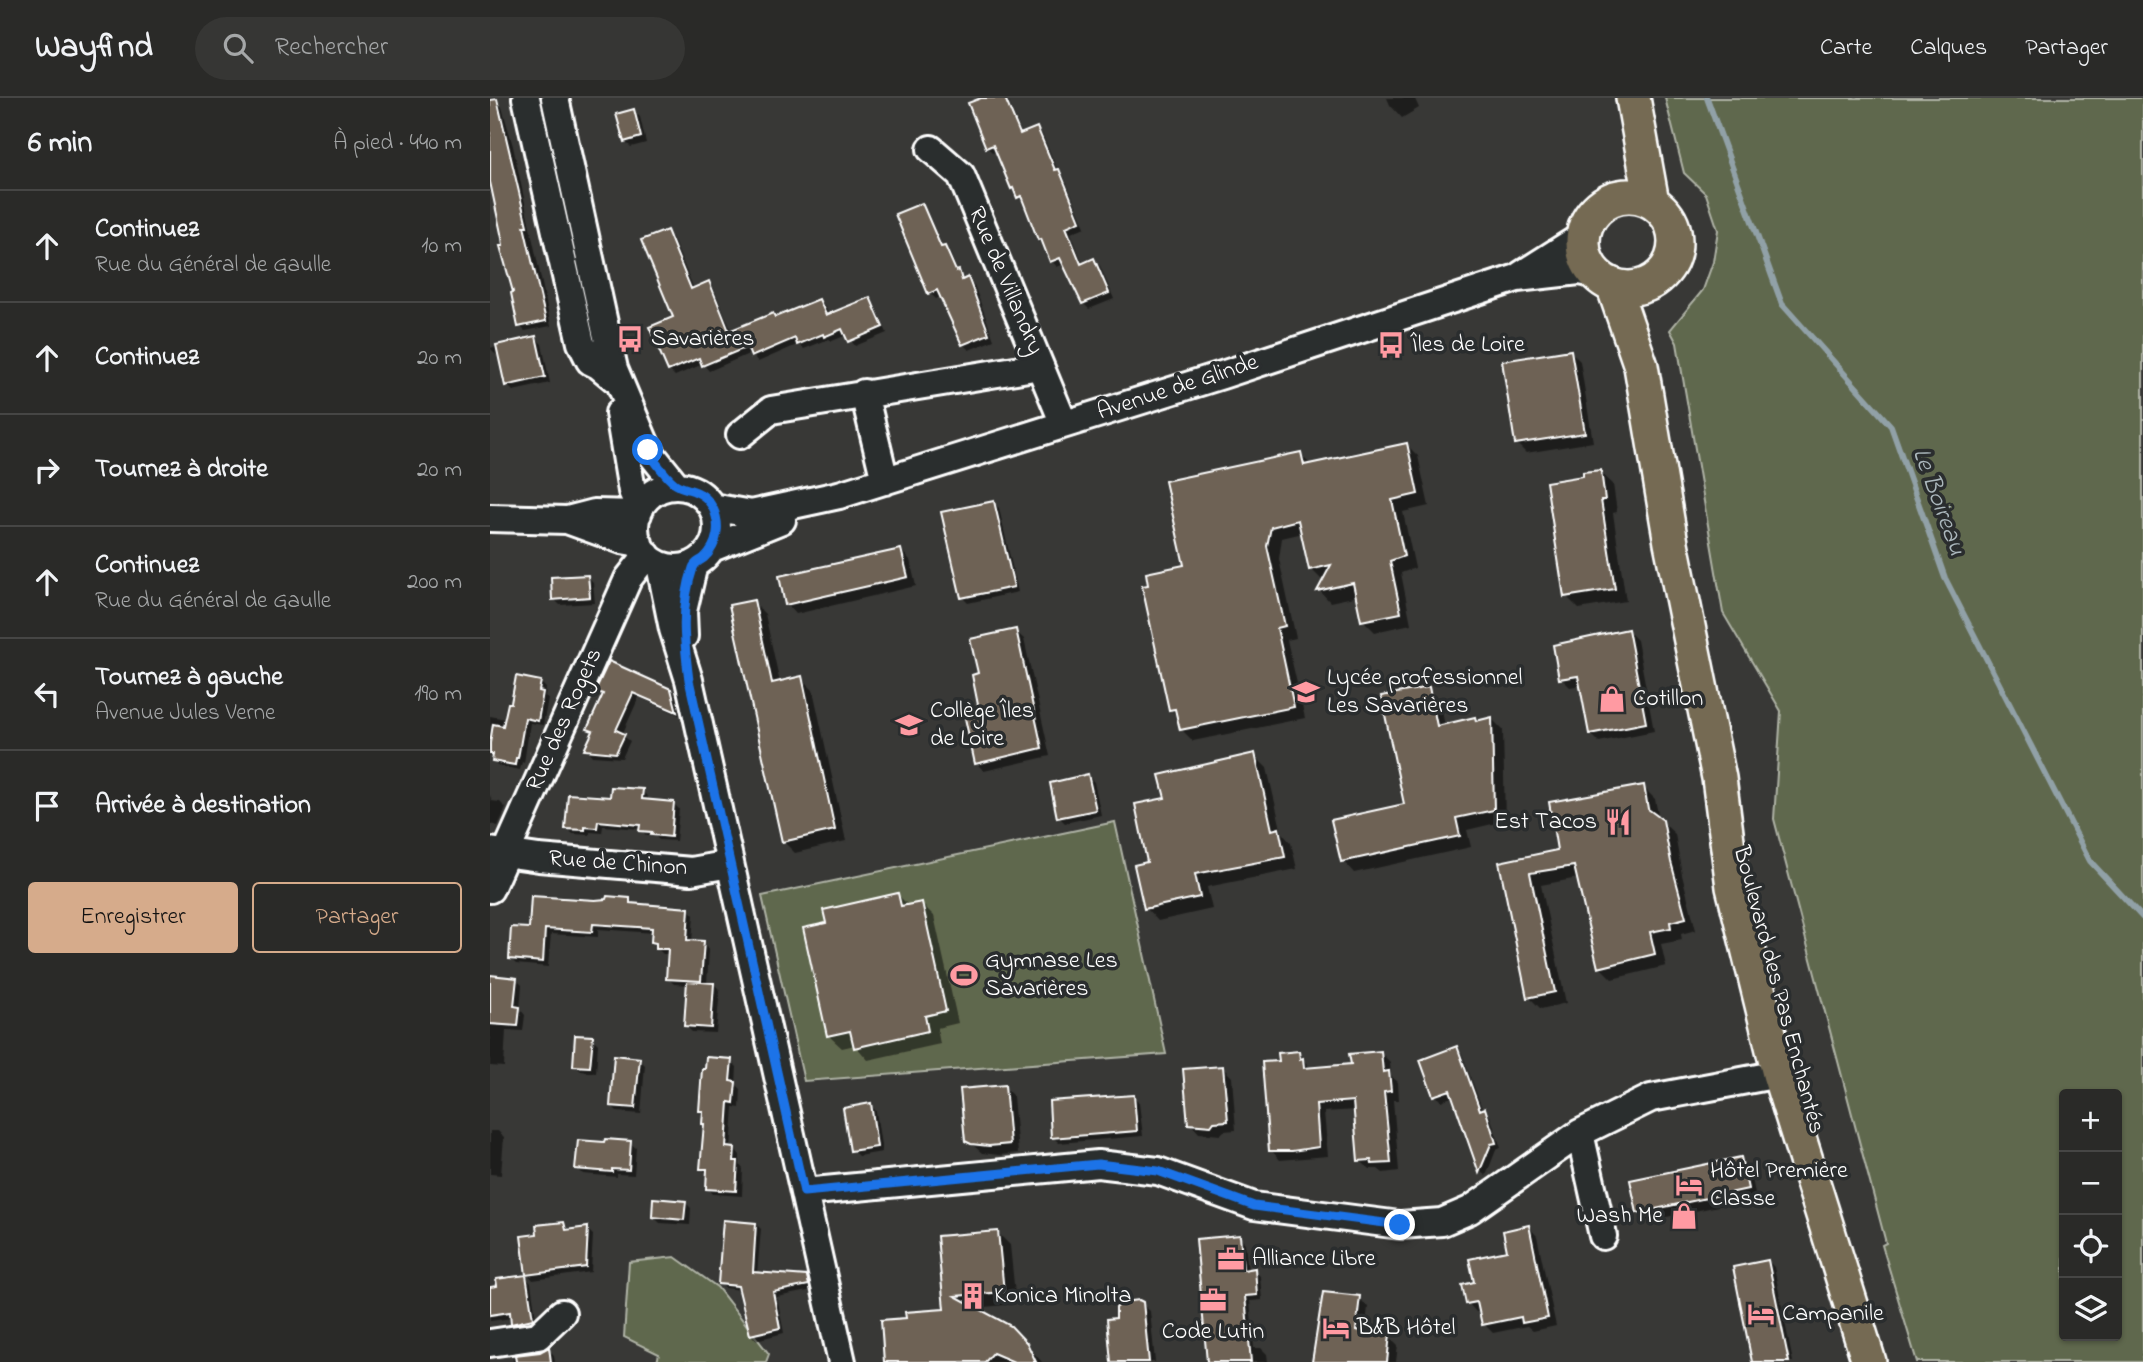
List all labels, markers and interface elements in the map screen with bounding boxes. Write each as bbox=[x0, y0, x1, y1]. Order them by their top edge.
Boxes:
search box bbox=[195, 17, 685, 80]
text: Wayfind bbox=[35, 24, 153, 72]
icon: search bbox=[219, 29, 257, 67]
text: Rechercher bbox=[275, 29, 388, 67]
text: Carte bbox=[1820, 31, 1872, 66]
text: Calques bbox=[1910, 31, 1987, 66]
text: Partager bbox=[2025, 31, 2108, 66]
text: 6 min bbox=[28, 122, 92, 166]
text: À pied · 440 m bbox=[333, 127, 462, 160]
street label: Rue de Villandry bbox=[957, 202, 1052, 361]
text: Continuez bbox=[95, 211, 199, 249]
icon: ahead bbox=[28, 227, 66, 265]
text: 10 m bbox=[421, 230, 462, 263]
text: Rue du Général de Gaulle bbox=[95, 249, 331, 282]
place label: Savarières bbox=[651, 322, 755, 357]
bus stop icon: Savarières bbox=[615, 324, 645, 354]
place label: Îles de Loire bbox=[1410, 328, 1525, 363]
bus stop icon: Îles de Loire bbox=[1376, 330, 1406, 360]
icon: ahead bbox=[28, 339, 66, 377]
text: Continuez bbox=[95, 339, 199, 377]
text: 20 m bbox=[417, 342, 462, 375]
street label: Avenue de Glinde bbox=[1093, 345, 1263, 431]
route start bbox=[632, 434, 663, 465]
water label: Le Boireau bbox=[1901, 443, 1975, 561]
icon: right bbox=[28, 451, 66, 489]
text: Tournez à droite bbox=[95, 451, 268, 489]
text: 20 m bbox=[417, 454, 462, 487]
text: Continuez bbox=[95, 547, 199, 585]
icon: ahead bbox=[28, 563, 66, 601]
text: 200 m bbox=[407, 566, 462, 599]
text: Rue du Général de Gaulle bbox=[95, 585, 331, 618]
street label: Rue des Rogets bbox=[518, 643, 612, 797]
text: Tournez à gauche bbox=[95, 659, 283, 697]
place label: Lycée professionnel Les Savarières bbox=[1327, 661, 1523, 724]
icon: left bbox=[28, 675, 66, 713]
school or university icon: Lycée professionnel Les Savarières bbox=[1291, 677, 1321, 707]
text: 190 m bbox=[414, 678, 462, 711]
place label: Cotillon bbox=[1633, 682, 1703, 717]
shop icon: Cotillon bbox=[1597, 684, 1627, 714]
place label: Collège Îles de Loire bbox=[930, 694, 1034, 757]
text: Avenue Jules Verne bbox=[95, 697, 275, 730]
school or university icon: Collège Îles de Loire bbox=[894, 710, 924, 740]
icon: arrive bbox=[28, 787, 66, 825]
text: Arrivée à destination bbox=[95, 787, 311, 825]
place label: Est Tacos bbox=[1494, 805, 1597, 840]
restaurant icon: Est Tacos bbox=[1603, 807, 1633, 837]
street label: Boulevard des Pas Enchantés bbox=[1722, 841, 1833, 1138]
street label: Rue de Chinon bbox=[547, 842, 689, 886]
button: Enregistrer bbox=[28, 882, 238, 953]
button: Partager bbox=[252, 882, 462, 953]
place label: Gymnase Les Savarières bbox=[985, 944, 1118, 1007]
sports icon: Gymnase Les Savarières bbox=[949, 960, 979, 990]
map controls bbox=[2059, 1089, 2122, 1341]
button: + bbox=[2059, 1089, 2122, 1152]
button: − bbox=[2059, 1152, 2122, 1215]
place label: Hôtel Première Classe bbox=[1710, 1154, 1848, 1217]
hotel icon: Hôtel Première Classe bbox=[1674, 1170, 1704, 1200]
place label: Wash Me bbox=[1577, 1199, 1663, 1234]
shop icon: Wash Me bbox=[1669, 1201, 1699, 1231]
route end bbox=[1384, 1209, 1415, 1240]
button: locate bbox=[2059, 1215, 2122, 1278]
place label: Alliance Libre bbox=[1252, 1242, 1376, 1277]
office icon: Alliance Libre bbox=[1216, 1244, 1246, 1274]
button: layers bbox=[2059, 1278, 2122, 1341]
place label: Konica Minolta bbox=[994, 1279, 1131, 1314]
building icon: Konica Minolta bbox=[958, 1281, 988, 1311]
office icon: Code Lutin bbox=[1198, 1285, 1228, 1315]
place label: Campanile bbox=[1782, 1297, 1884, 1332]
hotel icon: Campanile bbox=[1746, 1299, 1776, 1329]
place label: B&B Hôtel bbox=[1356, 1311, 1456, 1346]
hotel icon: B&B Hôtel bbox=[1321, 1313, 1351, 1343]
place label: Code Lutin bbox=[1162, 1315, 1264, 1350]

